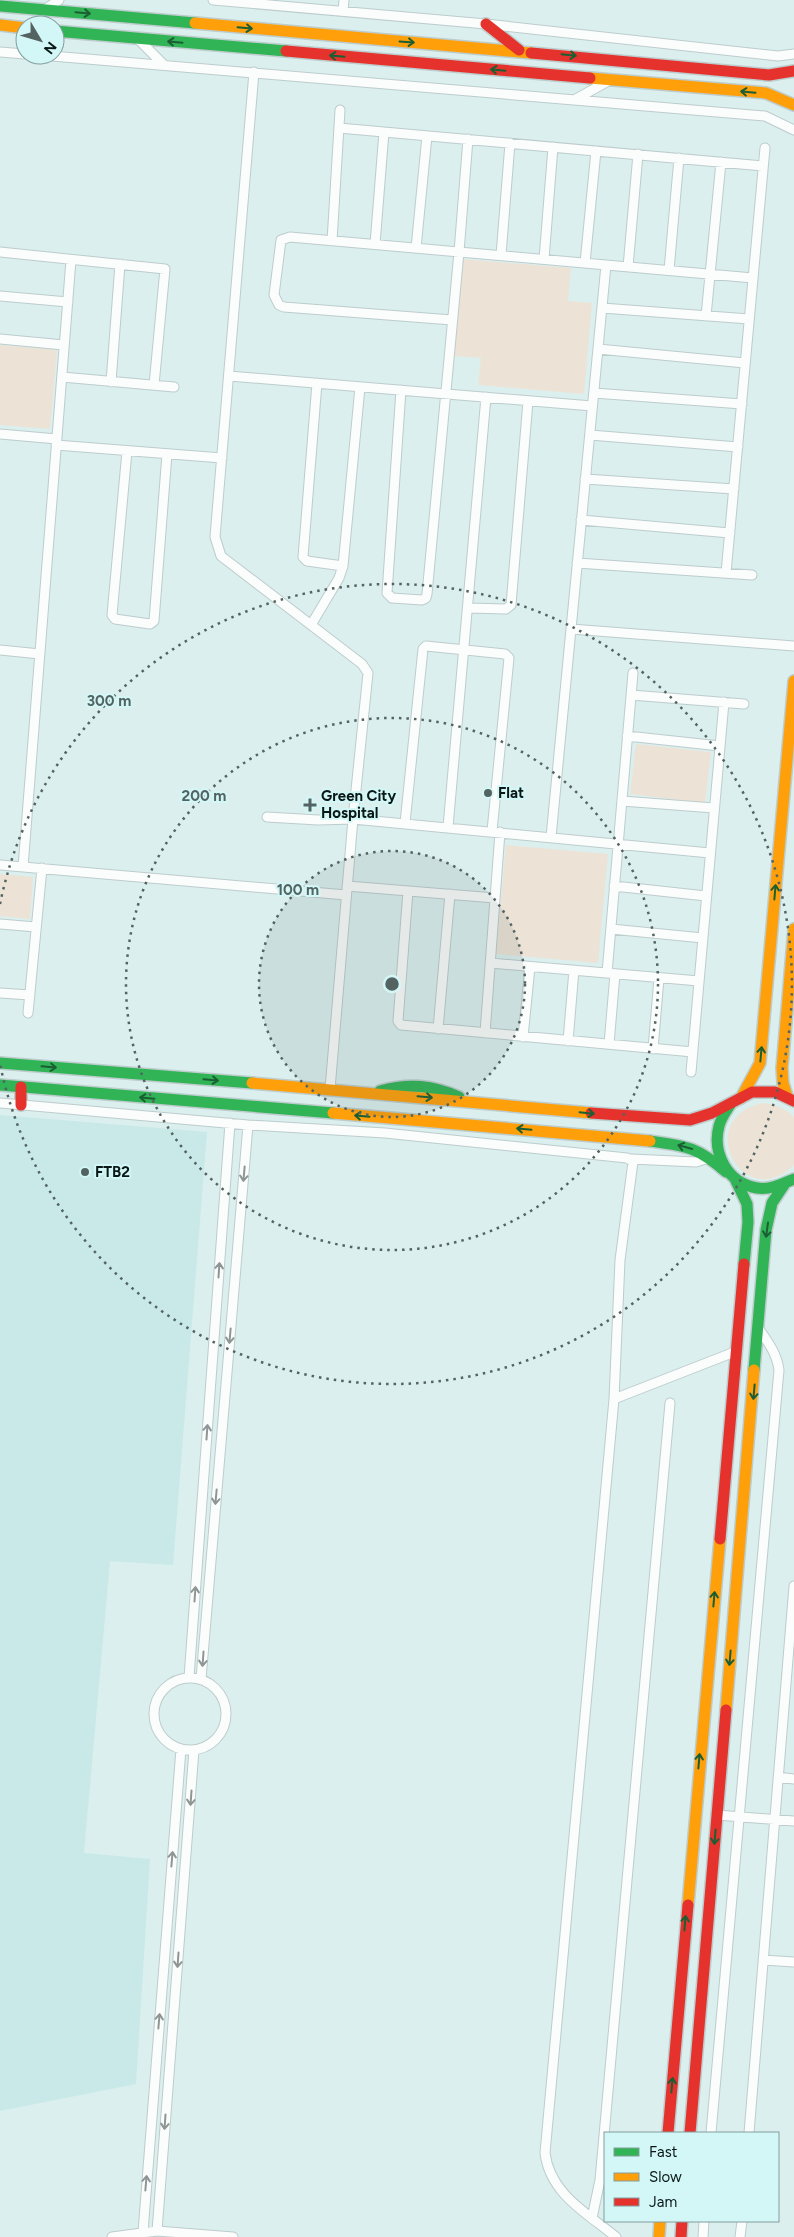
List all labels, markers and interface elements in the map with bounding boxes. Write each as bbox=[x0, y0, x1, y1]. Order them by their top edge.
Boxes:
one-way arrow bbox=[75, 9, 91, 18]
north arrow bbox=[15, 15, 65, 65]
one-way arrow bbox=[237, 23, 253, 33]
one-way arrow bbox=[167, 37, 183, 47]
text: N bbox=[40, 38, 60, 57]
one-way arrow bbox=[399, 38, 415, 47]
one-way arrow bbox=[561, 50, 577, 60]
one-way arrow bbox=[329, 52, 345, 61]
one-way arrow bbox=[491, 65, 507, 75]
one-way arrow bbox=[740, 87, 756, 96]
text: 300 m bbox=[87, 692, 131, 710]
place label: Flat bbox=[498, 784, 524, 802]
text: 200 m bbox=[182, 787, 226, 805]
place label: Green City Hospital bbox=[321, 787, 396, 822]
marker: Flat bbox=[482, 787, 494, 799]
marker: Green City Hospital bbox=[303, 798, 317, 812]
text: 100 m bbox=[277, 881, 319, 899]
one-way arrow bbox=[771, 885, 780, 901]
centre of rings bbox=[383, 975, 401, 993]
one-way arrow bbox=[756, 1046, 766, 1062]
one-way arrow bbox=[40, 1062, 56, 1072]
one-way arrow bbox=[202, 1075, 218, 1085]
one-way arrow bbox=[417, 1092, 433, 1102]
one-way arrow bbox=[140, 1093, 156, 1102]
one-way arrow bbox=[578, 1108, 594, 1118]
one-way arrow bbox=[354, 1111, 370, 1120]
one-way arrow bbox=[516, 1125, 532, 1134]
one-way arrow bbox=[677, 1142, 693, 1152]
place label: FTB2 bbox=[95, 1163, 130, 1181]
one-way arrow bbox=[239, 1165, 249, 1181]
marker: FTB2 bbox=[79, 1166, 91, 1178]
one-way arrow bbox=[762, 1221, 772, 1237]
one-way arrow bbox=[214, 1262, 224, 1278]
one-way arrow bbox=[225, 1327, 235, 1343]
one-way arrow bbox=[749, 1383, 758, 1399]
one-way arrow bbox=[202, 1424, 212, 1440]
one-way arrow bbox=[211, 1489, 220, 1505]
one-way arrow bbox=[191, 1586, 200, 1602]
one-way arrow bbox=[710, 1591, 719, 1607]
one-way arrow bbox=[726, 1650, 735, 1666]
one-way arrow bbox=[198, 1651, 207, 1667]
one-way arrow bbox=[694, 1753, 704, 1769]
one-way arrow bbox=[186, 1790, 195, 1806]
one-way arrow bbox=[710, 1829, 720, 1845]
one-way arrow bbox=[168, 1852, 177, 1868]
one-way arrow bbox=[681, 1915, 690, 1931]
one-way arrow bbox=[173, 1952, 183, 1968]
one-way arrow bbox=[155, 2014, 164, 2030]
one-way arrow bbox=[667, 2077, 677, 2093]
one-way arrow bbox=[161, 2114, 170, 2130]
legend bbox=[604, 2132, 779, 2222]
text: Fast bbox=[649, 2143, 678, 2161]
text: Slow bbox=[649, 2168, 682, 2186]
one-way arrow bbox=[142, 2176, 151, 2192]
text: Jam bbox=[649, 2193, 677, 2211]

